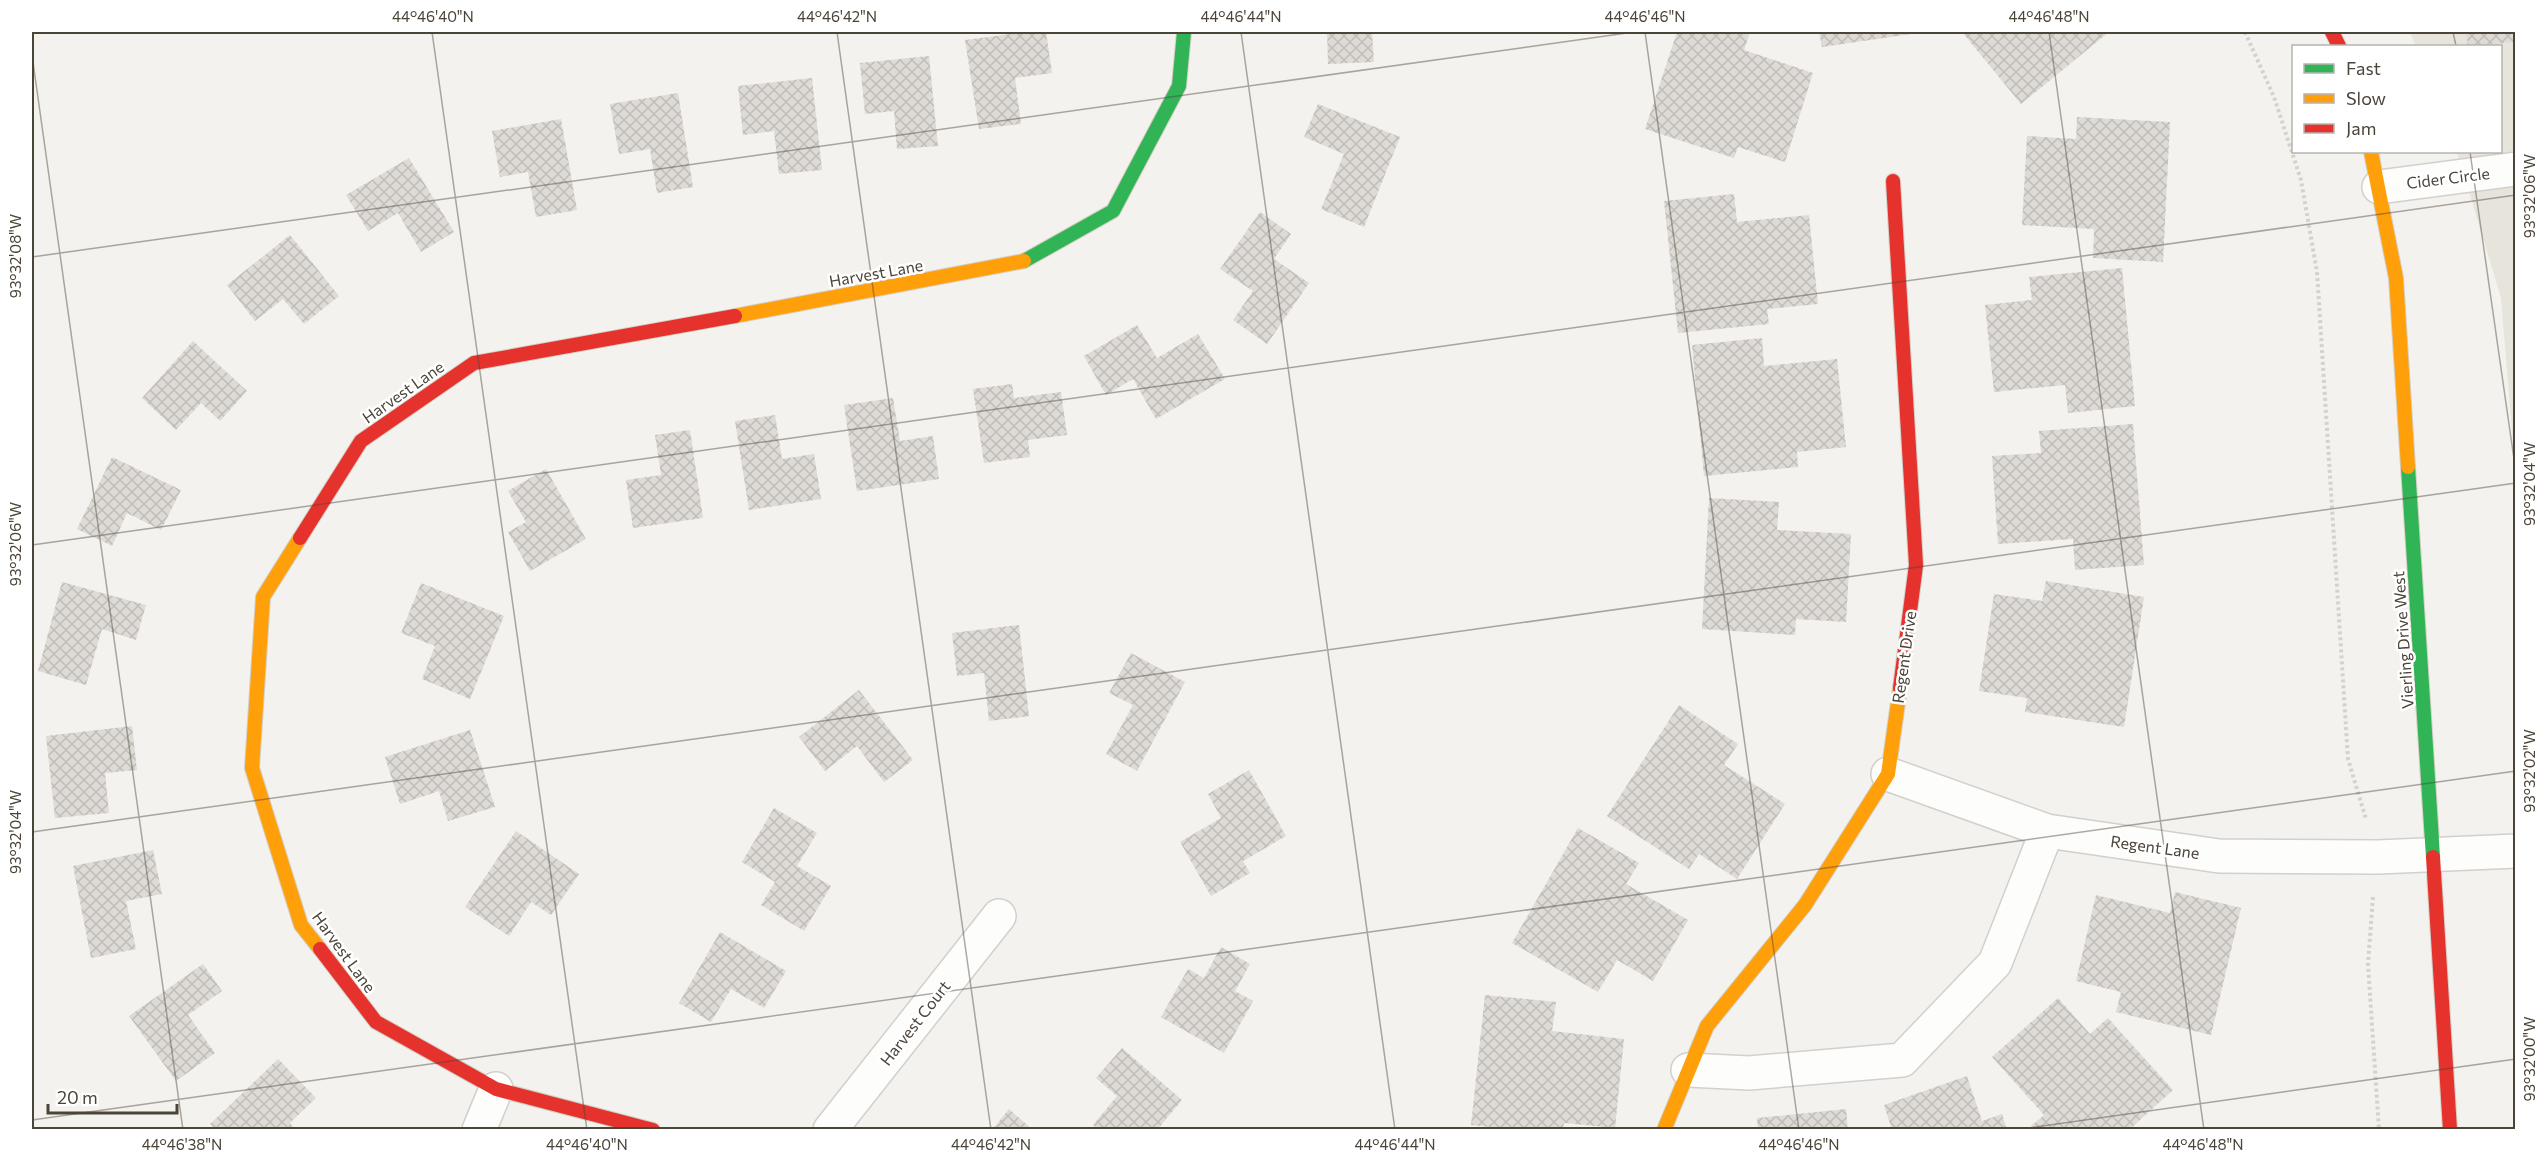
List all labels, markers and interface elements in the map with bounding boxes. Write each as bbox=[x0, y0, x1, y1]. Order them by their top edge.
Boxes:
text: 44°46'40"N bbox=[392, 7, 474, 25]
text: 44°46'42"N bbox=[797, 7, 877, 25]
text: 44°46'44"N bbox=[1200, 7, 1282, 25]
text: 44°46'46"N bbox=[1604, 7, 1686, 25]
text: 44°46'48"N bbox=[2008, 7, 2090, 25]
legend bbox=[2292, 45, 2502, 153]
text: Fast bbox=[2346, 57, 2381, 79]
text: Slow bbox=[2346, 87, 2386, 109]
text: Jam bbox=[2346, 117, 2376, 139]
text: 93°32'06"W bbox=[2520, 154, 2538, 238]
street label: Cider Circle bbox=[2405, 163, 2491, 192]
text: 93°32'08"W bbox=[6, 214, 24, 298]
street label: Harvest Lane bbox=[827, 255, 924, 290]
street label: Harvest Lane bbox=[358, 357, 447, 427]
text: 93°32'04"W bbox=[2520, 442, 2538, 526]
text: 93°32'06"W bbox=[6, 502, 24, 586]
street label: Vierling Drive West bbox=[2388, 570, 2417, 710]
street label: Regent Drive bbox=[1888, 610, 1919, 704]
text: 93°32'02"W bbox=[2520, 729, 2538, 813]
text: 93°32'04"W bbox=[6, 790, 24, 874]
street label: Regent Lane bbox=[2109, 831, 2201, 862]
street label: Harvest Lane bbox=[309, 908, 380, 996]
street label: Harvest Court bbox=[876, 976, 954, 1069]
text: 93°32'00"W bbox=[2520, 1017, 2538, 1101]
scale bar bbox=[48, 1077, 177, 1115]
text: 20 m bbox=[57, 1086, 98, 1108]
text: 44°46'38"N bbox=[142, 1135, 222, 1153]
text: 44°46'40"N bbox=[546, 1135, 628, 1153]
text: 44°46'42"N bbox=[951, 1135, 1031, 1153]
text: 44°46'44"N bbox=[1354, 1135, 1436, 1153]
text: 44°46'46"N bbox=[1758, 1135, 1840, 1153]
text: 44°46'48"N bbox=[2162, 1135, 2244, 1153]

